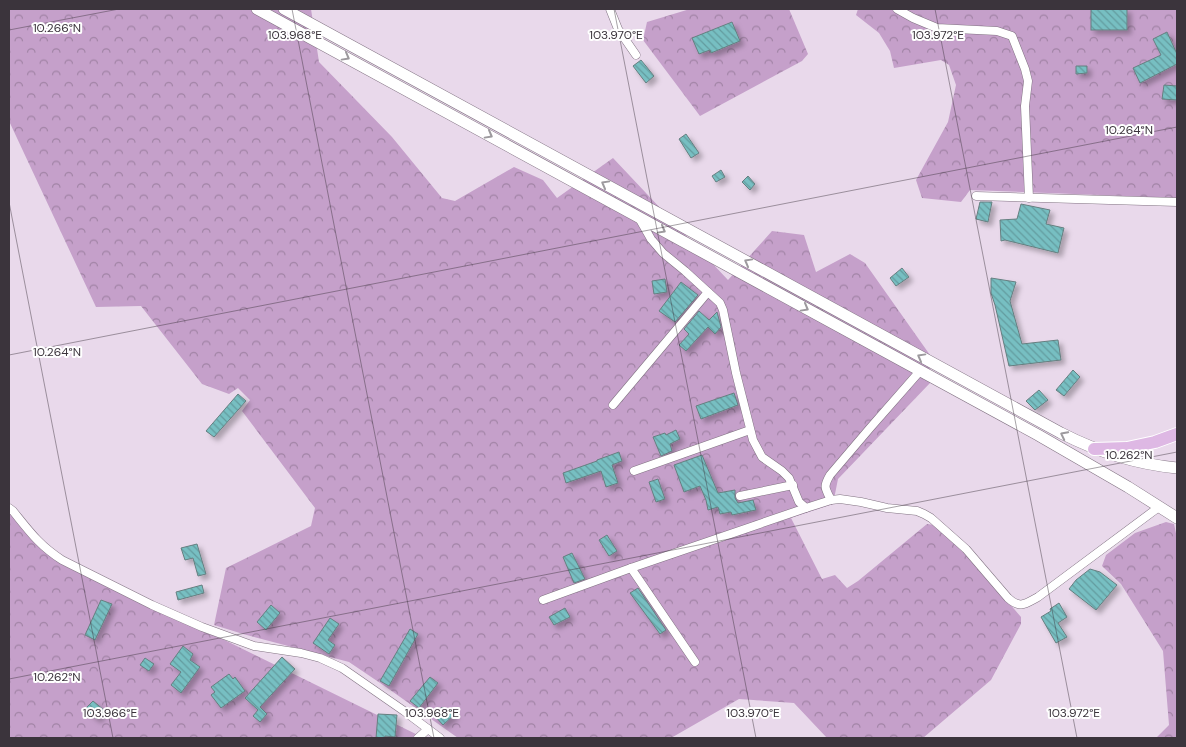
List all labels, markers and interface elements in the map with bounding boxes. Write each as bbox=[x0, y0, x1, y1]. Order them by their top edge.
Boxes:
text: 10.266°N bbox=[33, 20, 81, 36]
text: 103.968°E bbox=[268, 27, 322, 43]
text: 103.970°E bbox=[589, 27, 643, 43]
text: 103.972°E bbox=[912, 27, 964, 43]
one-way arrow bbox=[341, 51, 350, 61]
text: 10.264°N bbox=[1105, 122, 1153, 138]
one-way arrow bbox=[484, 129, 493, 139]
one-way arrow bbox=[602, 181, 611, 191]
one-way arrow bbox=[657, 224, 666, 234]
one-way arrow bbox=[744, 259, 753, 269]
one-way arrow bbox=[800, 302, 809, 312]
text: 10.264°N bbox=[33, 344, 81, 360]
one-way arrow bbox=[918, 353, 927, 363]
one-way arrow bbox=[1060, 431, 1069, 441]
text: 10.262°N bbox=[1105, 447, 1153, 463]
text: 10.262°N bbox=[33, 669, 81, 685]
text: 103.966°E bbox=[83, 705, 137, 721]
text: 103.968°E bbox=[405, 705, 459, 721]
text: 103.970°E bbox=[726, 705, 780, 721]
text: 103.972°E bbox=[1048, 705, 1100, 721]

